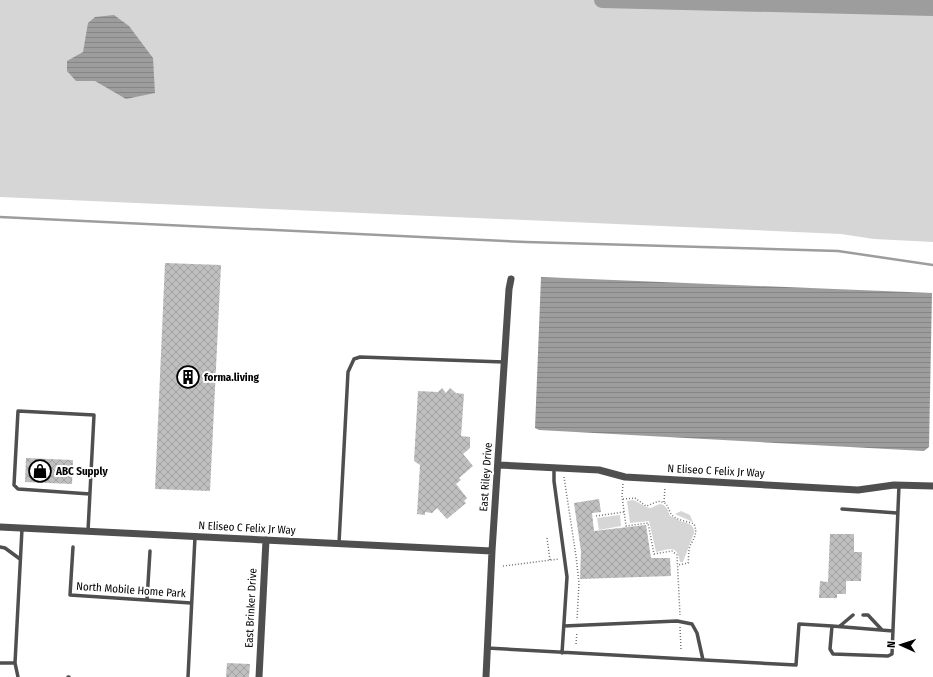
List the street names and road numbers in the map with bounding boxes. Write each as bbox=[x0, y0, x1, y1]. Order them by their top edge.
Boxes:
street label: East Riley Drive bbox=[477, 442, 495, 512]
street label: N Eliseo C Felix Jr Way bbox=[667, 462, 765, 480]
street label: N Eliseo C Felix Jr Way bbox=[198, 519, 296, 537]
street label: East Brinker Drive bbox=[242, 568, 260, 648]
street label: North Mobile Home Park bbox=[76, 580, 187, 600]

